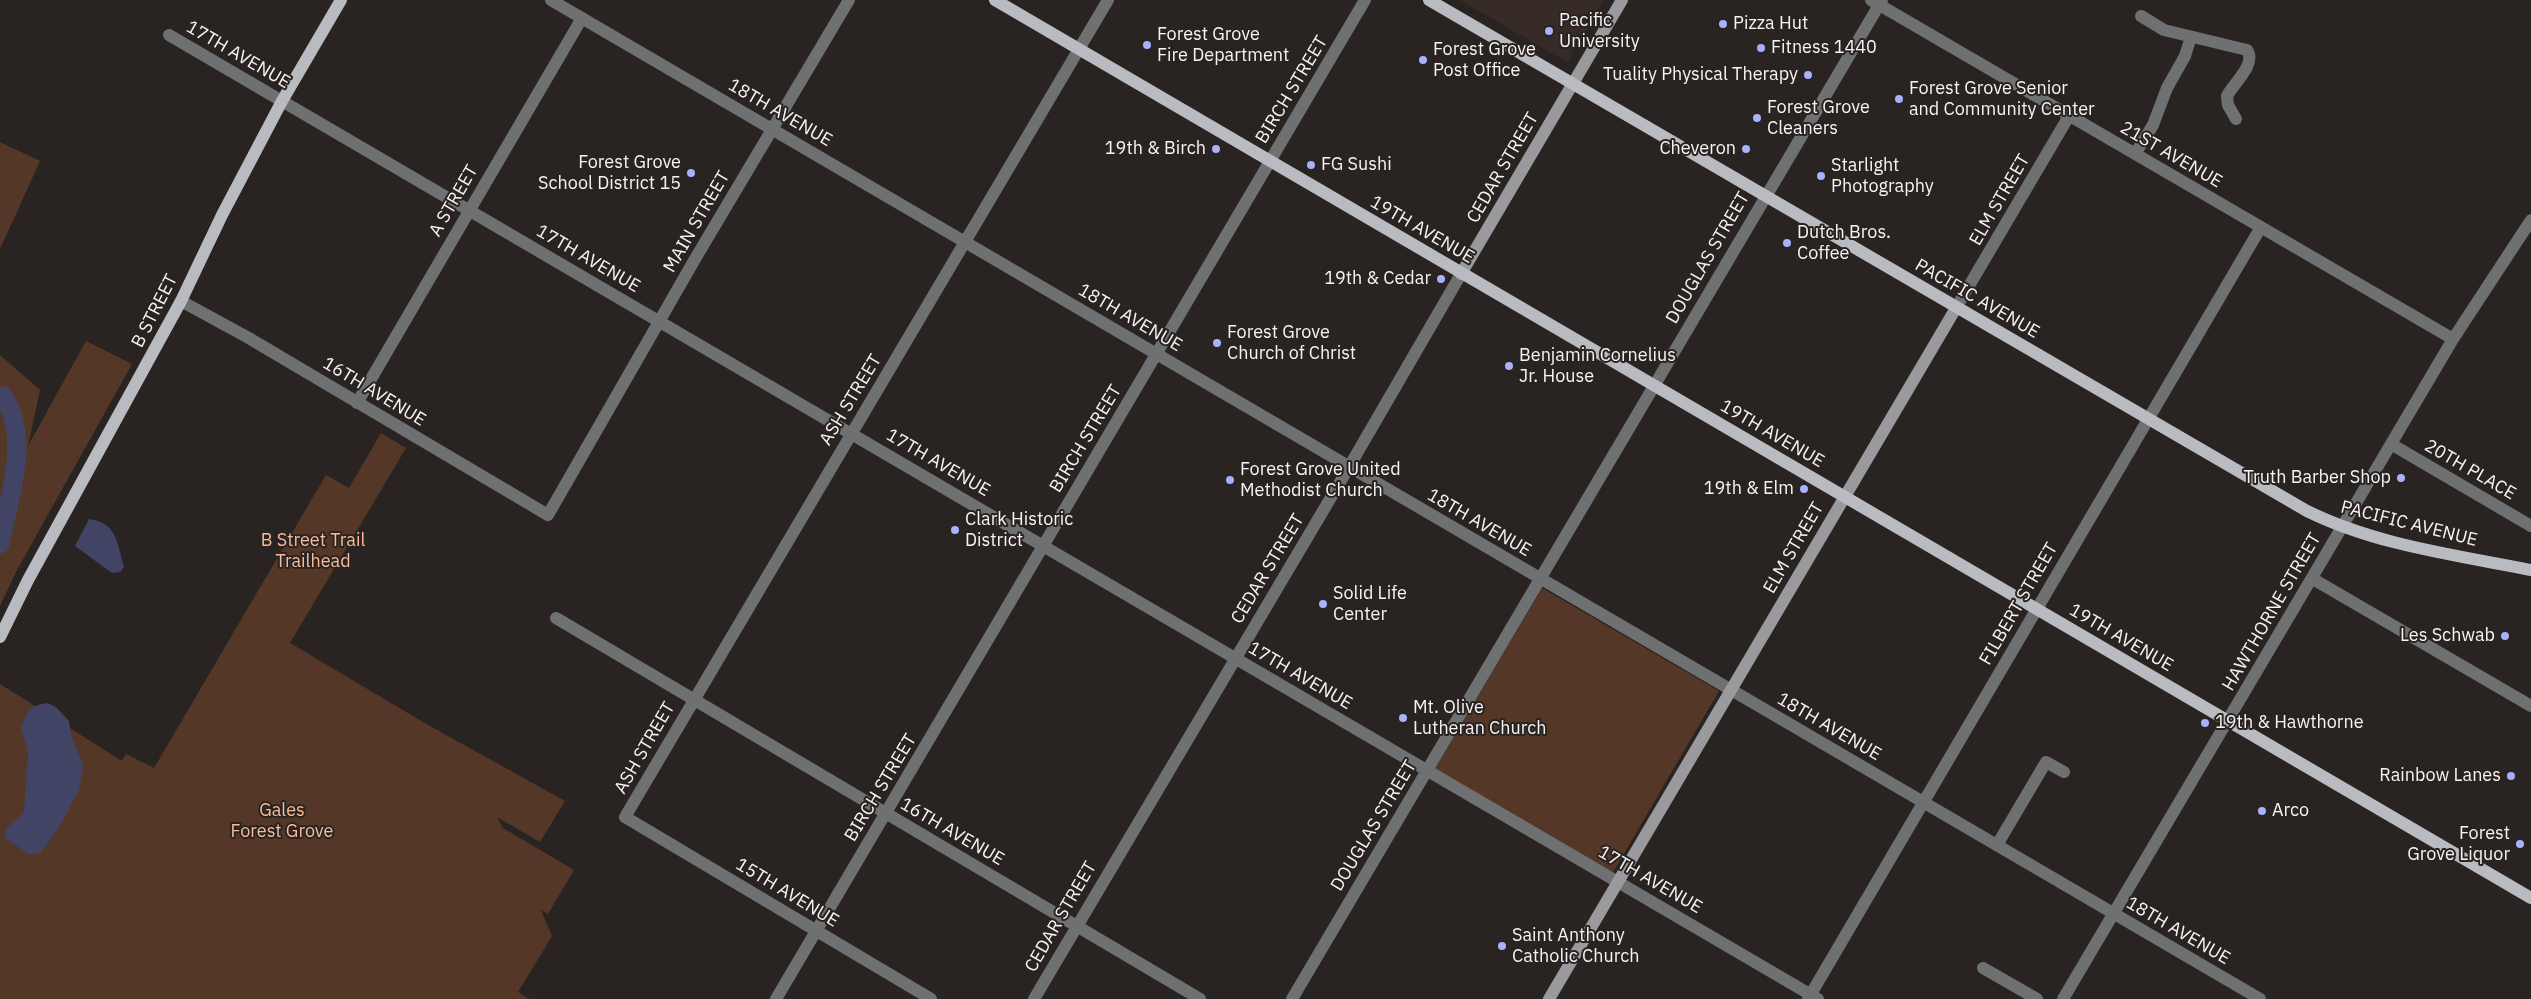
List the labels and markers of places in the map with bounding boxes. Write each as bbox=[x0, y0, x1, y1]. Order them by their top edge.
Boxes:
place label: Pacific University bbox=[1559, 10, 1640, 52]
place label: Pizza Hut bbox=[1733, 13, 1808, 35]
marker: Pizza Hut bbox=[1717, 18, 1729, 30]
place label: Forest Grove Fire Department bbox=[1157, 24, 1289, 66]
marker: Pacific University bbox=[1543, 25, 1555, 37]
place label: Fitness 1440 bbox=[1771, 37, 1877, 59]
marker: Forest Grove Fire Department bbox=[1141, 39, 1153, 51]
place label: Forest Grove Post Office bbox=[1433, 39, 1536, 82]
marker: Fitness 1440 bbox=[1755, 42, 1767, 54]
marker: Forest Grove Post Office bbox=[1417, 54, 1429, 66]
place label: Tuality Physical Therapy bbox=[1603, 64, 1798, 86]
marker: Tuality Physical Therapy bbox=[1802, 69, 1814, 81]
place label: Forest Grove Senior and Community Center bbox=[1909, 78, 2095, 120]
marker: Forest Grove Senior and Community Center bbox=[1893, 93, 1905, 105]
place label: Forest Grove Cleaners bbox=[1767, 97, 1870, 140]
marker: Forest Grove Cleaners bbox=[1751, 112, 1763, 124]
place label: 19th & Birch bbox=[1105, 138, 1206, 160]
place label: Cheveron bbox=[1659, 138, 1736, 160]
marker: 19th & Birch bbox=[1210, 143, 1222, 155]
marker: Cheveron bbox=[1740, 143, 1752, 155]
place label: Forest Grove School District 15 bbox=[538, 152, 681, 194]
place label: FG Sushi bbox=[1321, 154, 1392, 176]
place label: Starlight Photography bbox=[1831, 155, 1934, 198]
marker: FG Sushi bbox=[1305, 159, 1317, 171]
marker: Forest Grove School District 15 bbox=[685, 167, 697, 179]
marker: Starlight Photography bbox=[1815, 170, 1827, 182]
place label: Dutch Bros. Coffee bbox=[1797, 222, 1891, 264]
marker: Dutch Bros. Coffee bbox=[1781, 237, 1793, 249]
place label: 19th & Cedar bbox=[1324, 268, 1431, 290]
marker: 19th & Cedar bbox=[1435, 273, 1447, 285]
place label: Forest Grove Church of Christ bbox=[1227, 322, 1356, 364]
marker: Forest Grove Church of Christ bbox=[1211, 337, 1223, 349]
place label: Benjamin Cornelius Jr. House bbox=[1519, 345, 1676, 388]
marker: Benjamin Cornelius Jr. House bbox=[1503, 360, 1515, 372]
place label: Forest Grove United Methodist Church bbox=[1240, 459, 1401, 502]
place label: Truth Barber Shop bbox=[2244, 467, 2391, 489]
marker: Truth Barber Shop bbox=[2395, 472, 2407, 484]
marker: Forest Grove United Methodist Church bbox=[1224, 474, 1236, 486]
place label: 19th & Elm bbox=[1704, 478, 1794, 500]
marker: 19th & Elm bbox=[1798, 483, 1810, 495]
place label: Clark Historic District bbox=[965, 509, 1073, 552]
marker: Clark Historic District bbox=[949, 524, 961, 536]
place label: Solid Life Center bbox=[1333, 583, 1407, 626]
marker: Solid Life Center bbox=[1317, 598, 1329, 610]
place label: Les Schwab bbox=[2400, 625, 2495, 647]
marker: Les Schwab bbox=[2499, 630, 2511, 642]
place label: Mt. Olive Lutheran Church bbox=[1413, 697, 1547, 740]
marker: Mt. Olive Lutheran Church bbox=[1397, 712, 1409, 724]
place label: 19th & Hawthorne bbox=[2215, 712, 2364, 734]
marker: 19th & Hawthorne bbox=[2199, 717, 2211, 729]
place label: Rainbow Lanes bbox=[2379, 765, 2501, 787]
marker: Rainbow Lanes bbox=[2505, 770, 2517, 782]
place label: Arco bbox=[2272, 800, 2309, 822]
marker: Arco bbox=[2256, 805, 2268, 817]
place label: Forest Grove Liquor bbox=[2407, 823, 2510, 866]
marker: Forest Grove Liquor bbox=[2514, 838, 2526, 850]
place label: Saint Anthony Catholic Church bbox=[1512, 925, 1640, 968]
marker: Saint Anthony Catholic Church bbox=[1496, 940, 1508, 952]

